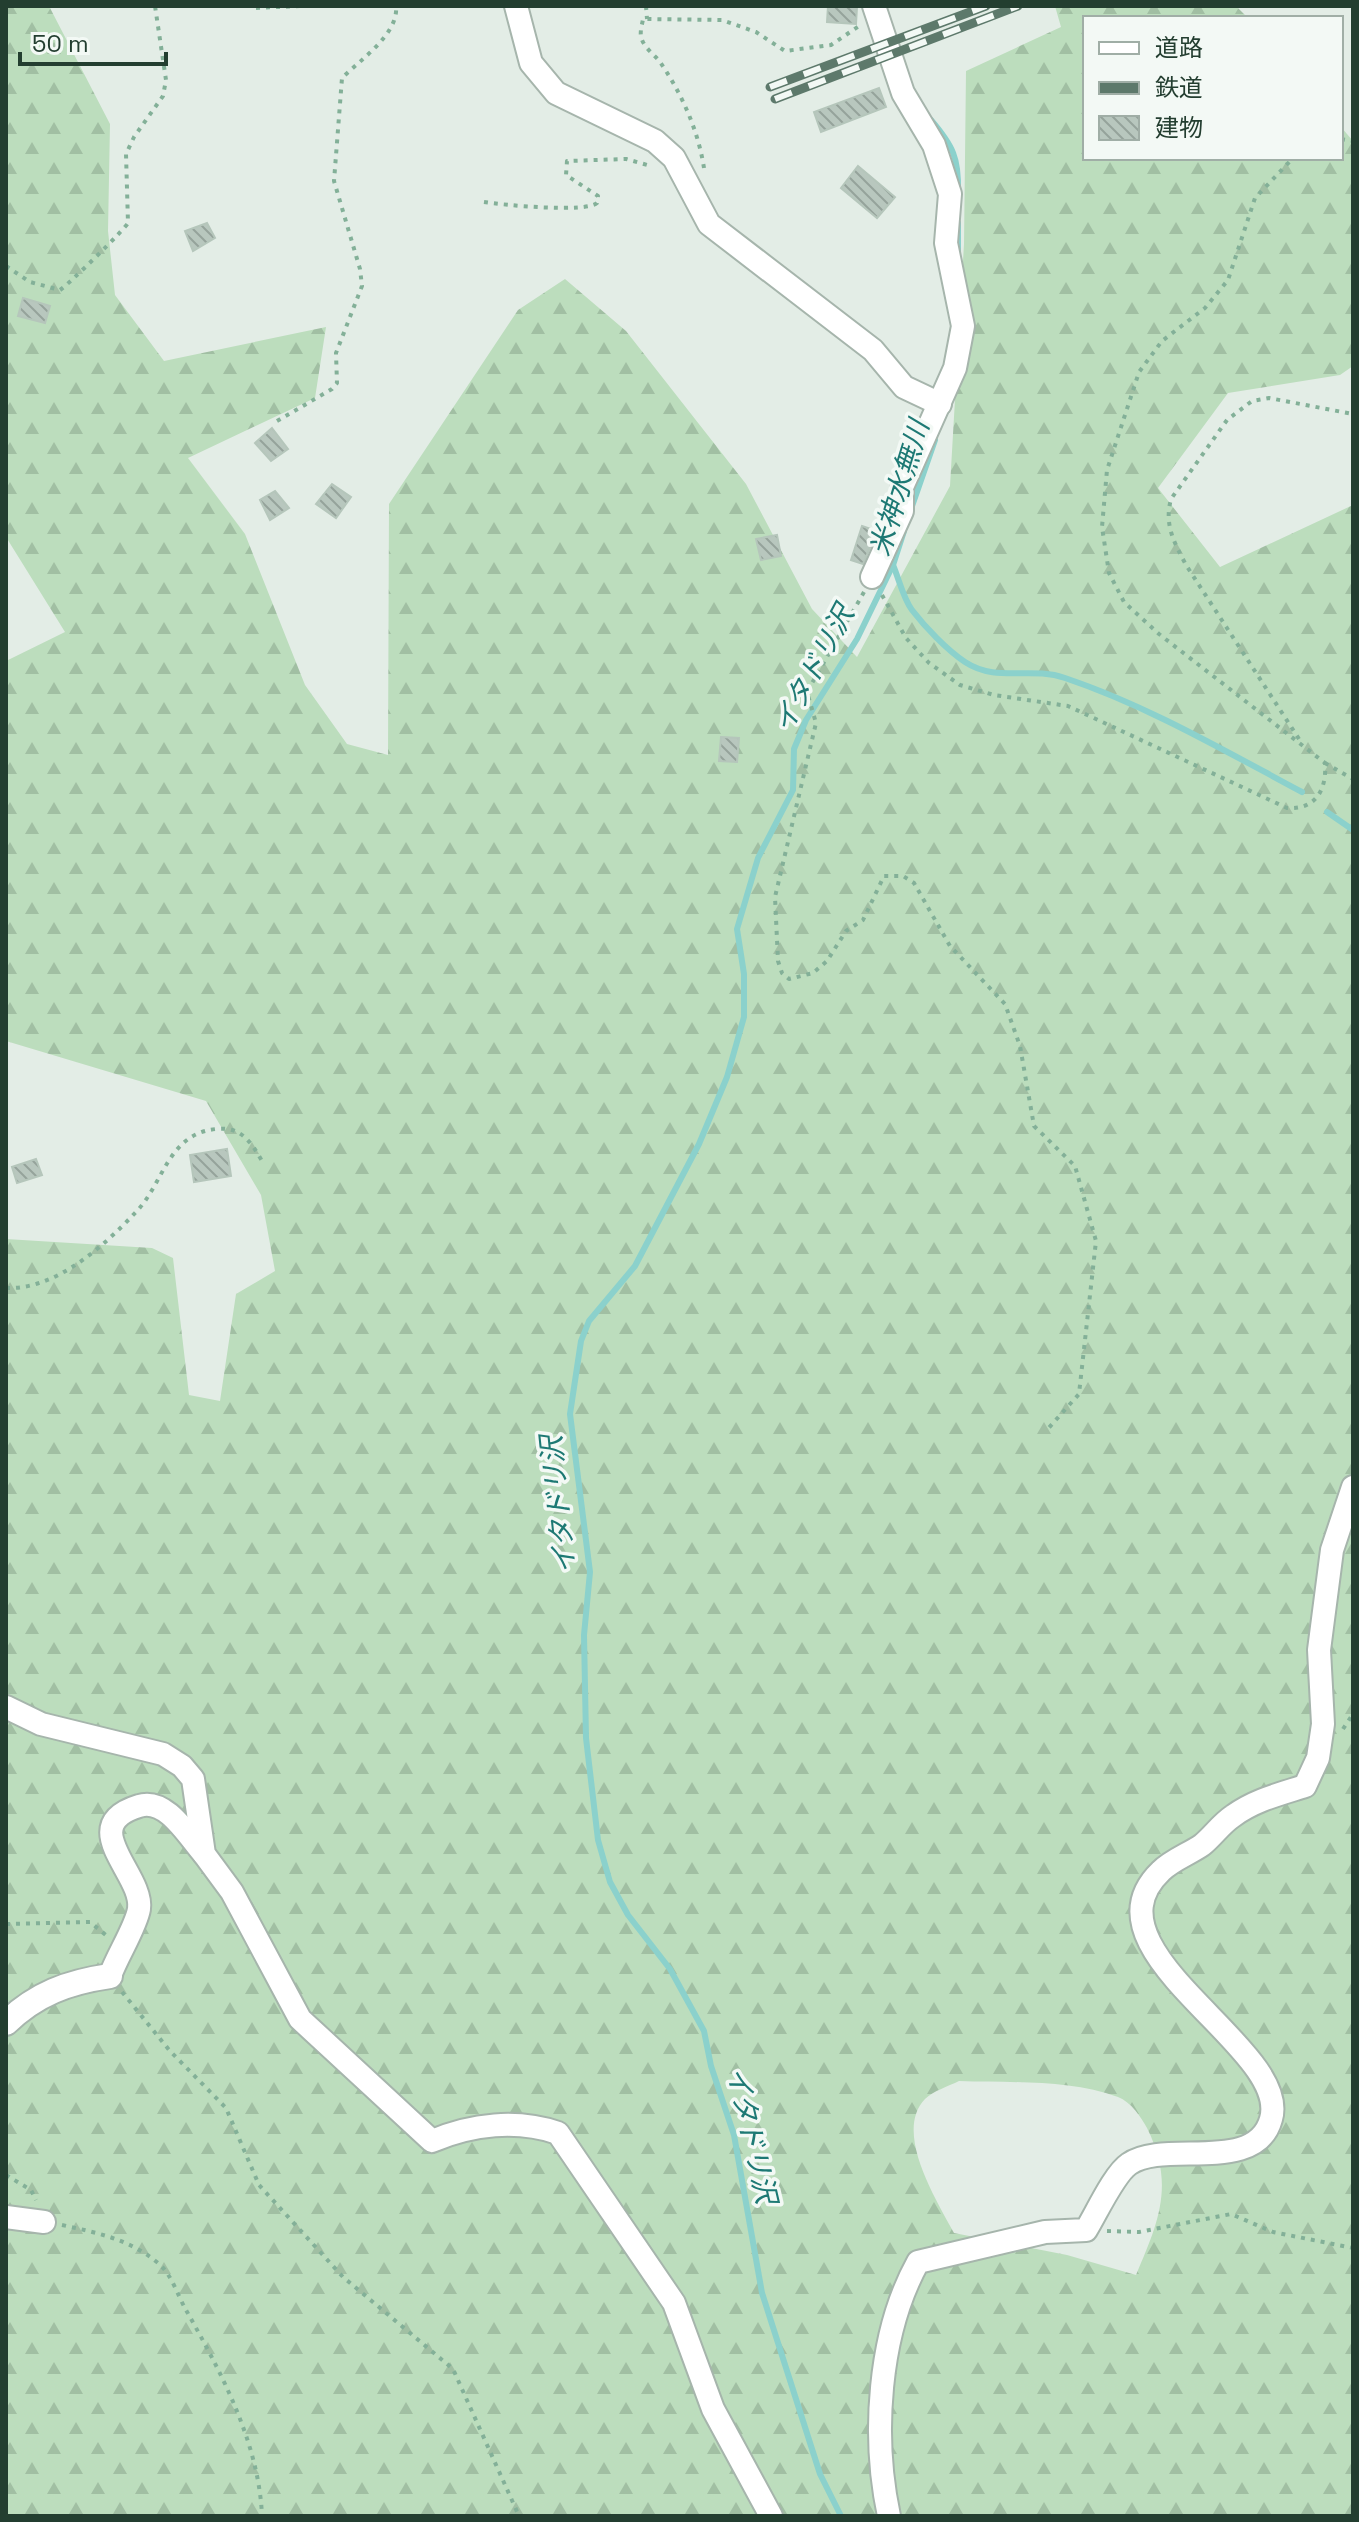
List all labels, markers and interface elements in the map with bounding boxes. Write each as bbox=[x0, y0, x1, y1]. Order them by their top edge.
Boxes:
scale bar bbox=[20, 16, 166, 66]
legend bbox=[1083, 16, 1343, 160]
text: 50 m bbox=[32, 28, 89, 59]
text: 道路 bbox=[1155, 32, 1203, 63]
text: 鉄道 bbox=[1155, 72, 1203, 103]
text: 建物 bbox=[1155, 112, 1203, 143]
water label: 米神水無川 bbox=[861, 413, 938, 560]
water label: イタドリ沢 bbox=[765, 596, 863, 739]
water label: イタドリ沢 bbox=[532, 1430, 583, 1576]
water label: イタドリ沢 bbox=[719, 2063, 786, 2211]

